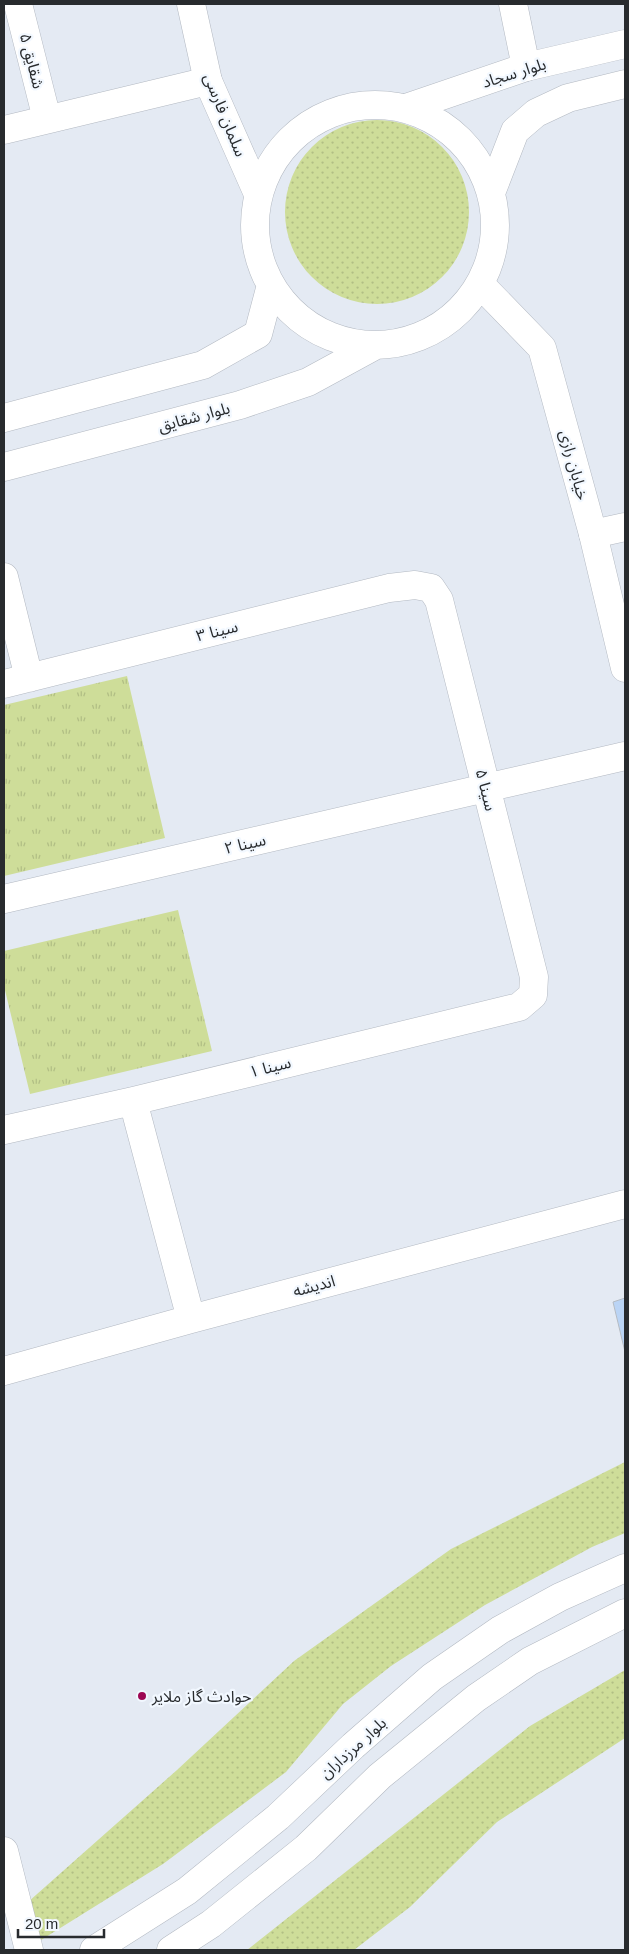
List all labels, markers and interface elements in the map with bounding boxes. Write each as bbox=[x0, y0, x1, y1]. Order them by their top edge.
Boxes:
street label: شقایق ۵ bbox=[15, 32, 47, 91]
street label: بلوار سجاد bbox=[480, 55, 548, 92]
street label: سلمان فارسی bbox=[200, 71, 249, 159]
street label: بلوار شقایق bbox=[156, 399, 232, 437]
street label: خیابان رازی bbox=[556, 428, 591, 502]
street label: سینا ۳ bbox=[194, 618, 240, 644]
street label: سینا ۵ bbox=[473, 767, 499, 813]
street label: سینا ۲ bbox=[222, 831, 268, 857]
street label: سینا ۱ bbox=[247, 1054, 293, 1080]
street label: اندیشه bbox=[291, 1272, 337, 1300]
place label: حوادث گاز ملایر bbox=[151, 1688, 251, 1706]
marker: حوادث گاز ملایر bbox=[136, 1690, 148, 1702]
street label: بلوار مرزداران bbox=[317, 1714, 390, 1783]
scale bar bbox=[18, 1906, 104, 1938]
text: 20 m bbox=[25, 1915, 58, 1932]

